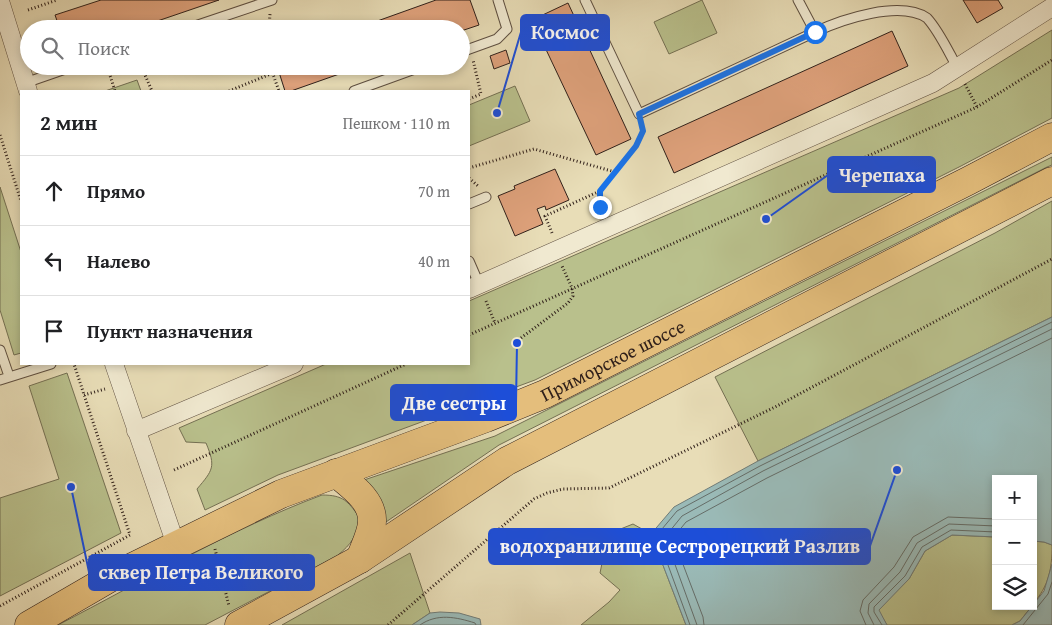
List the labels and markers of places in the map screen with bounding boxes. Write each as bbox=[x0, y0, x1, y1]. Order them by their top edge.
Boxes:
callout: Космос bbox=[521, 15, 609, 50]
callout: Черепаха bbox=[828, 157, 935, 192]
callout: Две сестры bbox=[391, 385, 516, 420]
callout: водохранилище Сестрорецкий Разлив bbox=[489, 529, 870, 564]
callout: сквер Петра Великого bbox=[89, 555, 314, 590]

